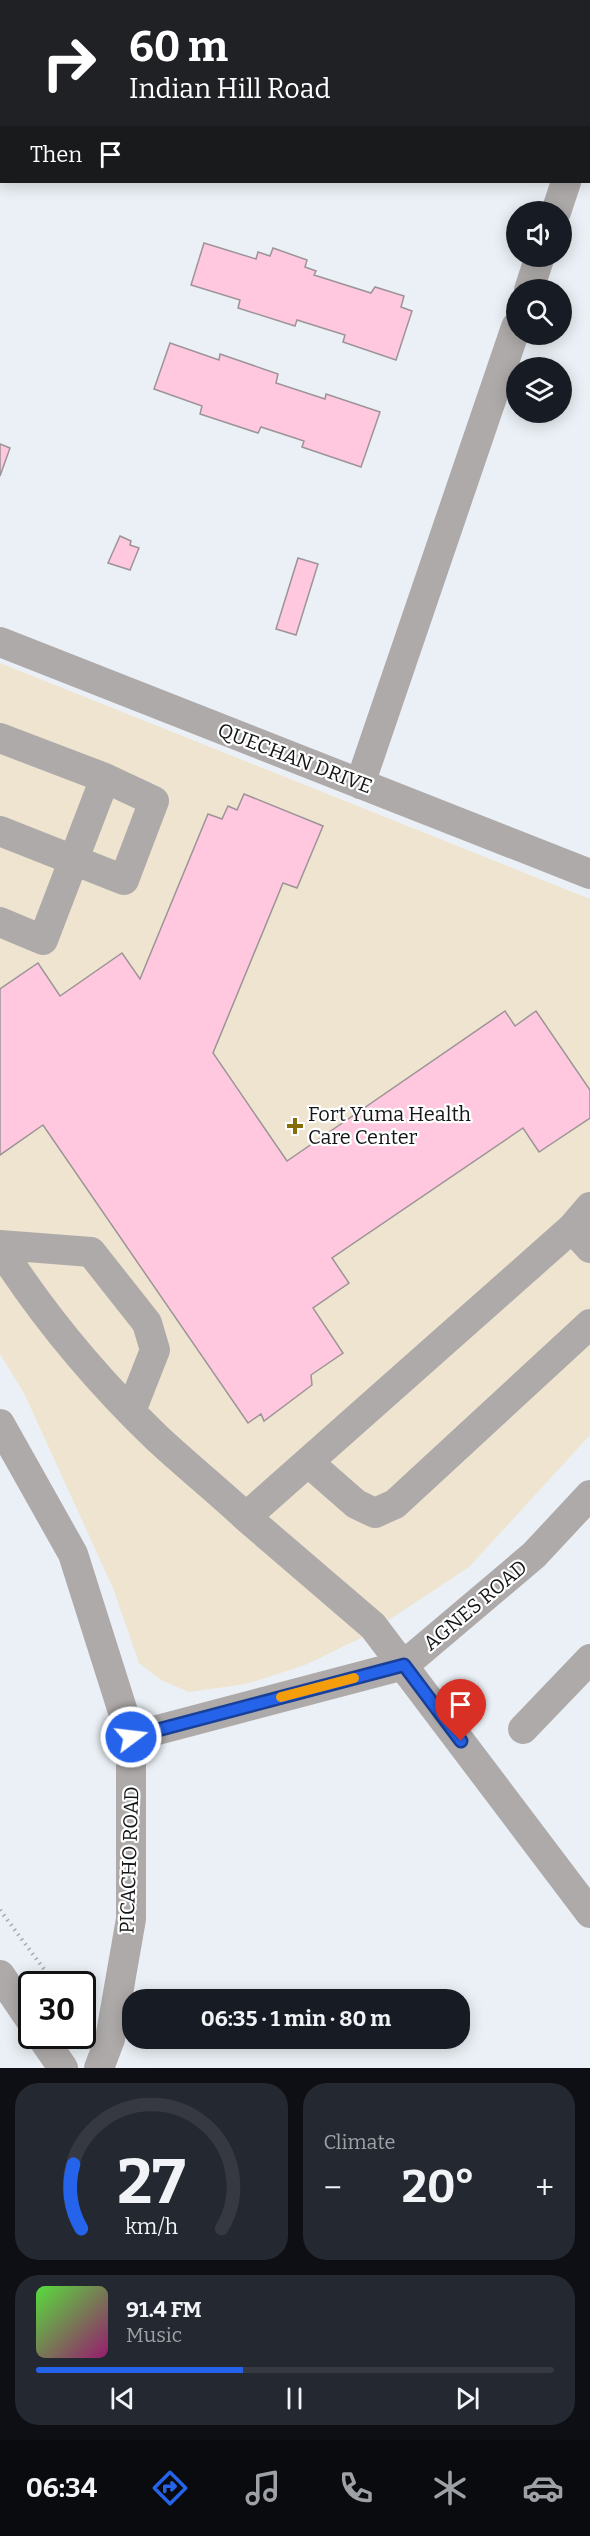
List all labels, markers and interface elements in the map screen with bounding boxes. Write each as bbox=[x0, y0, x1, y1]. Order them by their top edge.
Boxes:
text: 60 m bbox=[129, 22, 228, 72]
icon: right bbox=[30, 24, 108, 102]
text: Indian Hill Road bbox=[129, 73, 331, 105]
icon: arrive bbox=[94, 138, 127, 171]
text: Then bbox=[30, 141, 82, 168]
map controls bbox=[506, 201, 572, 423]
button: sound bbox=[506, 201, 572, 267]
button: search bbox=[506, 279, 572, 345]
button: layers bbox=[506, 357, 572, 423]
street label: QUECHAN DRIVE bbox=[214, 718, 376, 798]
place label: Fort Yuma Health Care Center bbox=[308, 1102, 471, 1149]
marker: Fort Yuma Health Care Center bbox=[286, 1117, 304, 1135]
street label: AGNES ROAD bbox=[418, 1555, 532, 1655]
pin bbox=[435, 1679, 486, 1741]
icon: arrive bbox=[444, 1688, 477, 1721]
position arrow bbox=[99, 1705, 163, 1769]
street label: PICACHO ROAD bbox=[114, 1786, 144, 1934]
speed limit sign: 30 bbox=[18, 1971, 96, 2049]
text: 06:35 · 1 min · 80 m bbox=[201, 2005, 391, 2032]
text: Climate bbox=[324, 2130, 395, 2154]
text: 27 bbox=[117, 2145, 185, 2220]
text: 20° bbox=[402, 2160, 475, 2214]
text: − bbox=[324, 2168, 342, 2208]
text: + bbox=[535, 2168, 554, 2208]
text: km/h bbox=[125, 2214, 178, 2240]
text: 91.4 FM bbox=[126, 2296, 202, 2323]
text: Music bbox=[126, 2323, 182, 2347]
icon: previous bbox=[106, 2382, 139, 2415]
icon: pause bbox=[278, 2382, 311, 2415]
icon: next bbox=[451, 2382, 484, 2415]
icon: directions bbox=[149, 2467, 191, 2509]
icon: music bbox=[242, 2467, 284, 2509]
icon: phone bbox=[335, 2467, 377, 2509]
icon: climate bbox=[429, 2467, 471, 2509]
icon: car bbox=[522, 2467, 564, 2509]
text: 06:34 bbox=[26, 2472, 97, 2504]

